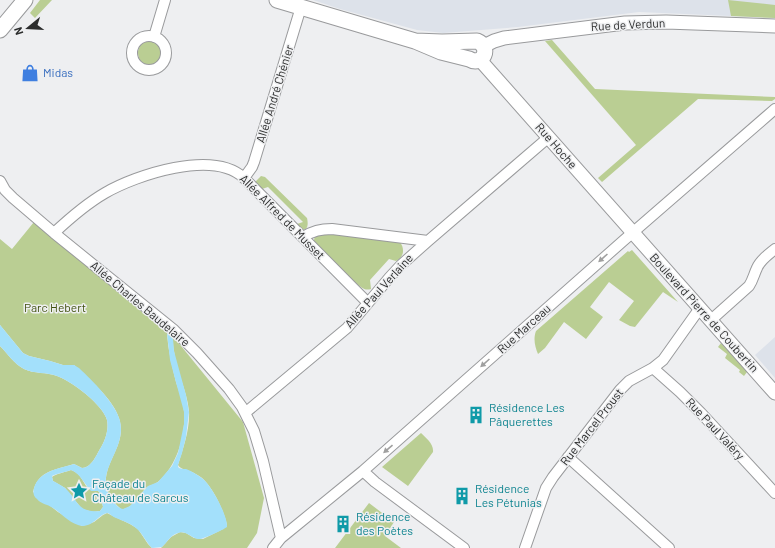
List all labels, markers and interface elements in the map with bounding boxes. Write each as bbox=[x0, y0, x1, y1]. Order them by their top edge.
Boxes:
north arrow bbox=[8, 8, 48, 48]
street label: Rue de Verdun bbox=[590, 15, 666, 33]
text: N bbox=[11, 26, 25, 37]
street label: Allée André Chénier bbox=[252, 42, 296, 144]
shop icon: Midas bbox=[20, 63, 40, 83]
place label: Midas bbox=[43, 65, 73, 79]
street label: Rue Hoche bbox=[533, 120, 580, 171]
street label: Allée Alfred de Musset bbox=[237, 171, 328, 262]
street label: Allée Paul Verlaine bbox=[341, 250, 415, 330]
street label: Boulevard Pierre de Coubertin bbox=[648, 250, 762, 375]
one-way arrow bbox=[598, 254, 608, 263]
street label: Allée Charles Baudelaire bbox=[88, 258, 193, 349]
park label: Parc Hebert bbox=[24, 300, 86, 314]
street label: Rue Marceau bbox=[494, 301, 553, 356]
one-way arrow bbox=[480, 359, 490, 368]
street label: Rue Marcel Proust bbox=[557, 385, 626, 468]
street label: Rue Paul Valéry bbox=[684, 395, 748, 462]
place label: Résidence Les Pâquerettes bbox=[489, 400, 565, 428]
building icon: Résidence Les Pâquerettes bbox=[466, 405, 486, 425]
one-way arrow bbox=[382, 445, 393, 454]
place label: Façade du Château de Sarcus bbox=[92, 476, 189, 504]
place icon: Façade du Château de Sarcus bbox=[69, 481, 89, 501]
place label: Résidence Les Pétunias bbox=[475, 481, 542, 509]
building icon: Résidence Les Pétunias bbox=[452, 486, 472, 506]
place label: Résidence des Poètes bbox=[356, 509, 413, 537]
building icon: Résidence des Poètes bbox=[333, 514, 353, 534]

